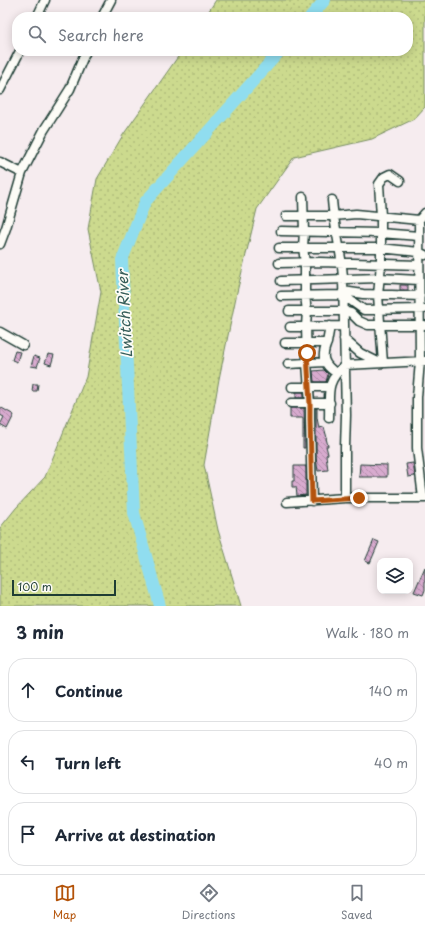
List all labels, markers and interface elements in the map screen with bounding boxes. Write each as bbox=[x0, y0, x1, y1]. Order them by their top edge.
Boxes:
search box bbox=[12, 12, 413, 56]
icon: search bbox=[26, 23, 48, 45]
text: Search here bbox=[58, 23, 144, 46]
water label: Lwitch River bbox=[110, 268, 137, 358]
route start bbox=[298, 344, 316, 362]
route end bbox=[350, 489, 368, 507]
map controls bbox=[377, 558, 413, 594]
button: layers bbox=[377, 558, 413, 594]
scale bar bbox=[12, 578, 116, 597]
text: 100 m bbox=[18, 578, 52, 595]
text: 3 min bbox=[16, 619, 64, 645]
text: Walk · 180 m bbox=[326, 623, 409, 642]
icon: ahead bbox=[17, 679, 39, 701]
text: Continue bbox=[55, 679, 123, 702]
text: 140 m bbox=[369, 681, 408, 700]
icon: left bbox=[17, 751, 39, 773]
text: Turn left bbox=[55, 751, 121, 774]
text: 40 m bbox=[374, 753, 408, 772]
icon: arrive bbox=[17, 823, 39, 845]
text: Arrive at destination bbox=[55, 823, 216, 846]
tab: Map bbox=[53, 882, 76, 923]
tab: Directions bbox=[182, 882, 235, 923]
tab: Saved bbox=[341, 882, 372, 923]

